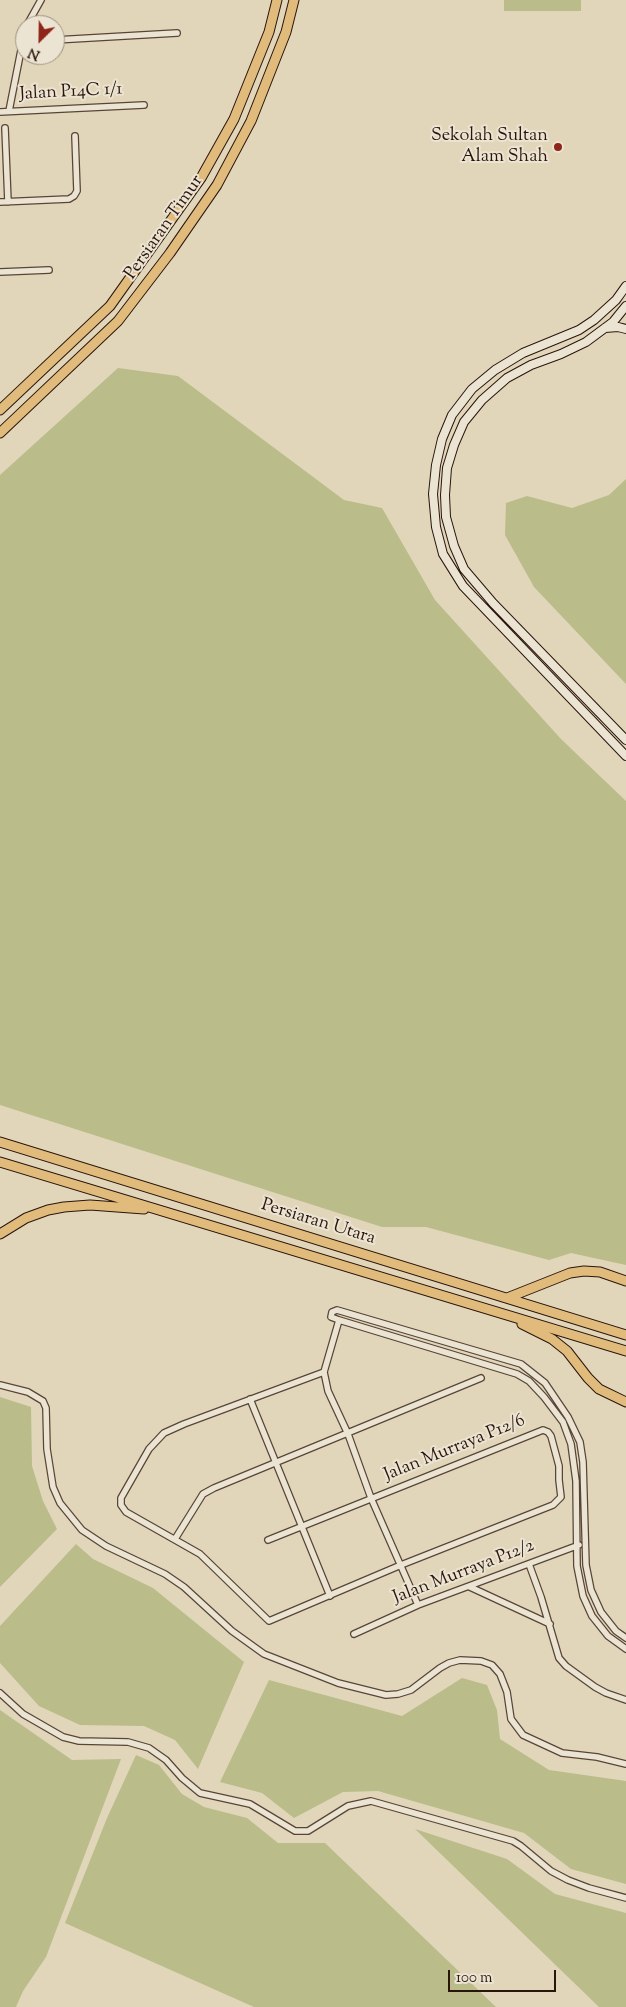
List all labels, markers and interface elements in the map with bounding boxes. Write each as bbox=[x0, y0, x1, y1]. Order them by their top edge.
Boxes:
north arrow bbox=[15, 15, 65, 65]
text: N bbox=[25, 41, 44, 64]
street label: Jalan P14C 1/1 bbox=[19, 80, 123, 106]
place label: Sekolah Sultan Alam Shah bbox=[431, 126, 548, 168]
marker: Sekolah Sultan Alam Shah bbox=[552, 141, 564, 153]
street label: Persiaran Timur bbox=[121, 171, 209, 285]
street label: Persiaran Utara bbox=[258, 1195, 378, 1251]
street label: Jalan Murraya P12/6 bbox=[381, 1411, 529, 1487]
street label: Jalan Murraya P12/2 bbox=[390, 1536, 538, 1610]
scale bar bbox=[451, 1960, 558, 1992]
text: 100 m bbox=[456, 1968, 492, 1989]

